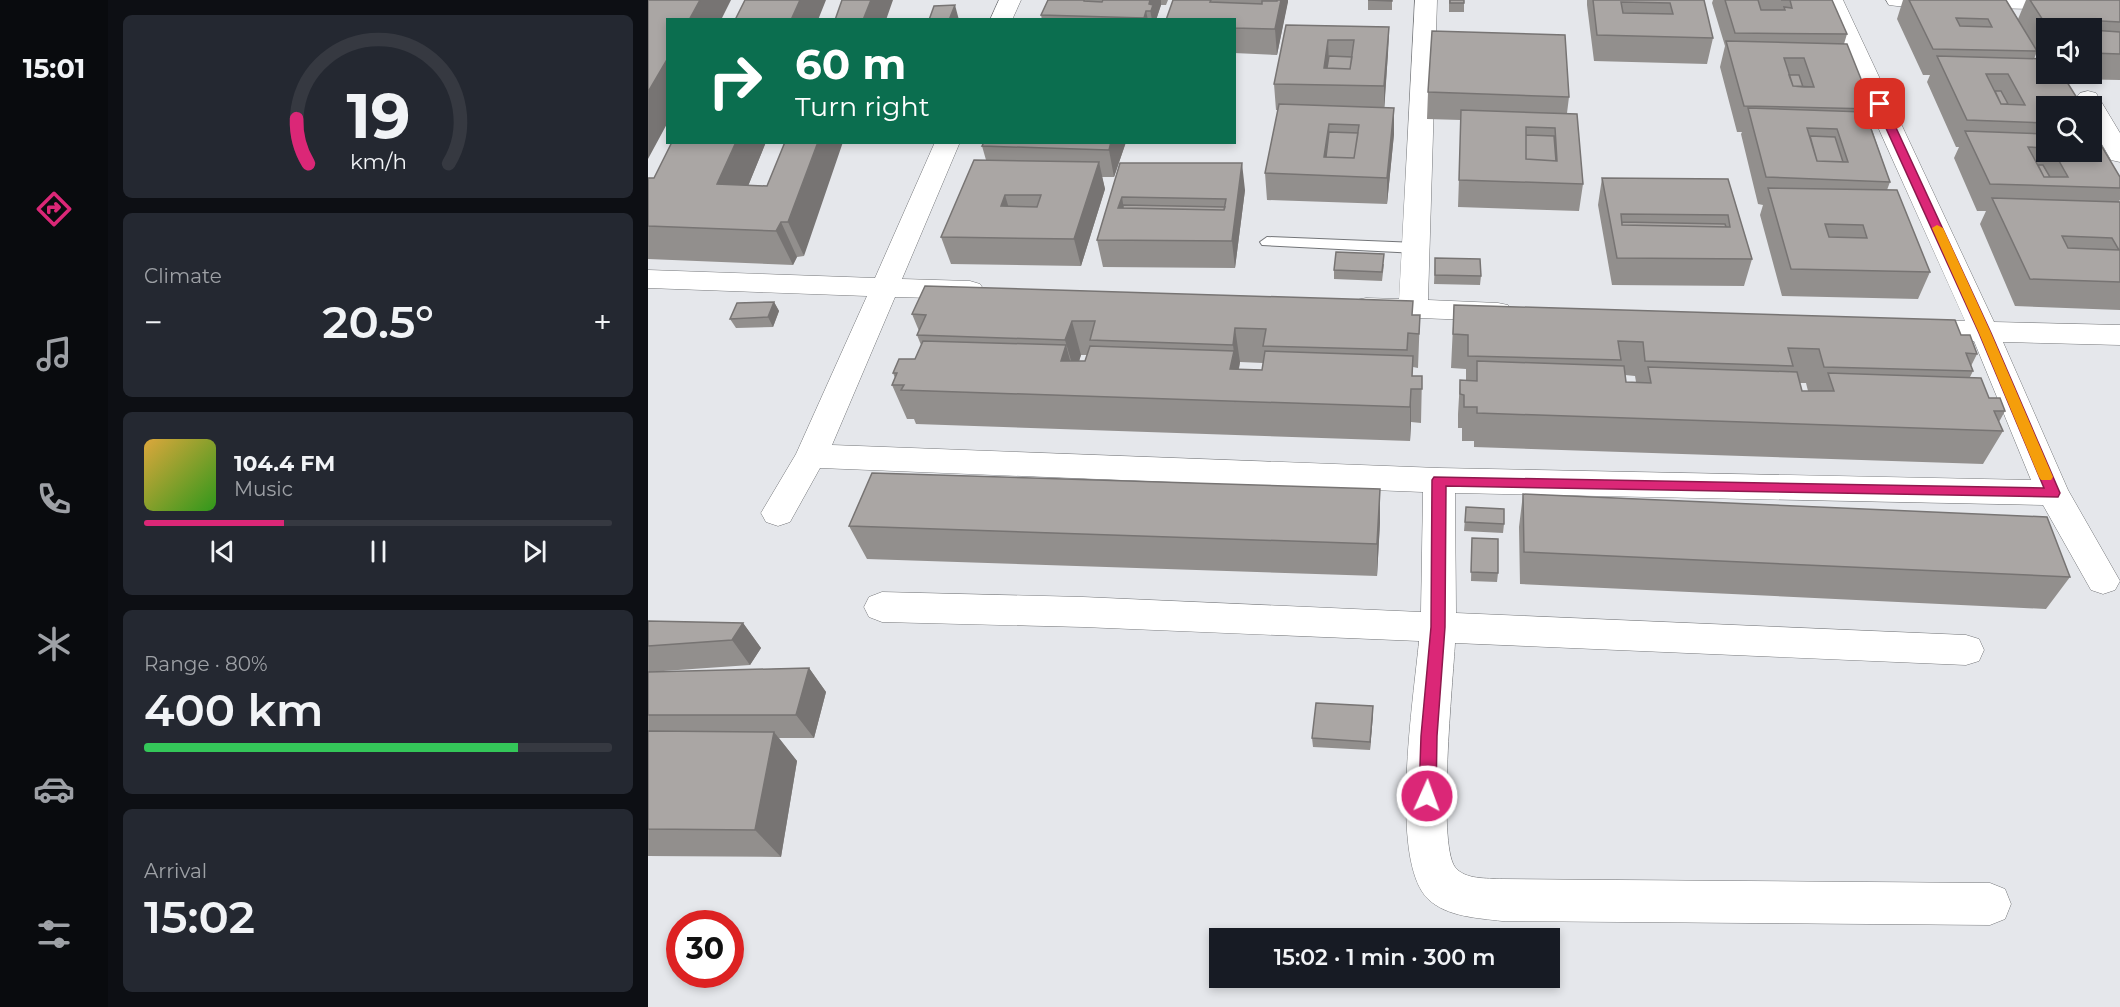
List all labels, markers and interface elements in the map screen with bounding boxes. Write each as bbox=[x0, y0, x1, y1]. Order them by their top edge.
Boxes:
map controls bbox=[2036, 18, 2102, 162]
button: sound bbox=[2036, 18, 2102, 84]
text: 60 m bbox=[795, 38, 906, 90]
icon: right bbox=[696, 42, 774, 120]
text: 15:01 bbox=[23, 52, 85, 85]
text: 19 bbox=[346, 78, 410, 154]
pin bbox=[1854, 78, 1905, 129]
icon: arrive bbox=[1863, 87, 1896, 120]
text: Turn right bbox=[795, 90, 930, 123]
button: search bbox=[2036, 96, 2102, 162]
text: km/h bbox=[349, 148, 407, 174]
icon: directions bbox=[33, 188, 75, 230]
text: Climate bbox=[144, 264, 222, 288]
text: 20.5° bbox=[322, 294, 434, 349]
text: − bbox=[144, 302, 163, 342]
text: + bbox=[593, 302, 612, 342]
icon: music bbox=[33, 333, 75, 375]
text: 104.4 FM bbox=[234, 450, 335, 477]
text: Music bbox=[234, 477, 293, 501]
icon: phone bbox=[33, 478, 75, 520]
icon: previous bbox=[206, 535, 239, 568]
icon: pause bbox=[362, 535, 395, 568]
icon: next bbox=[518, 535, 551, 568]
icon: climate bbox=[33, 623, 75, 665]
text: Range · 80% bbox=[144, 652, 268, 676]
text: 400 km bbox=[144, 682, 323, 737]
position arrow bbox=[1395, 764, 1459, 828]
icon: car bbox=[33, 768, 75, 810]
text: Arrival bbox=[144, 859, 207, 883]
text: 15:02 bbox=[144, 889, 255, 944]
speed limit sign: 30 bbox=[666, 910, 744, 988]
icon: filters bbox=[33, 913, 75, 955]
text: 15:02 · 1 min · 300 m bbox=[1274, 944, 1495, 971]

